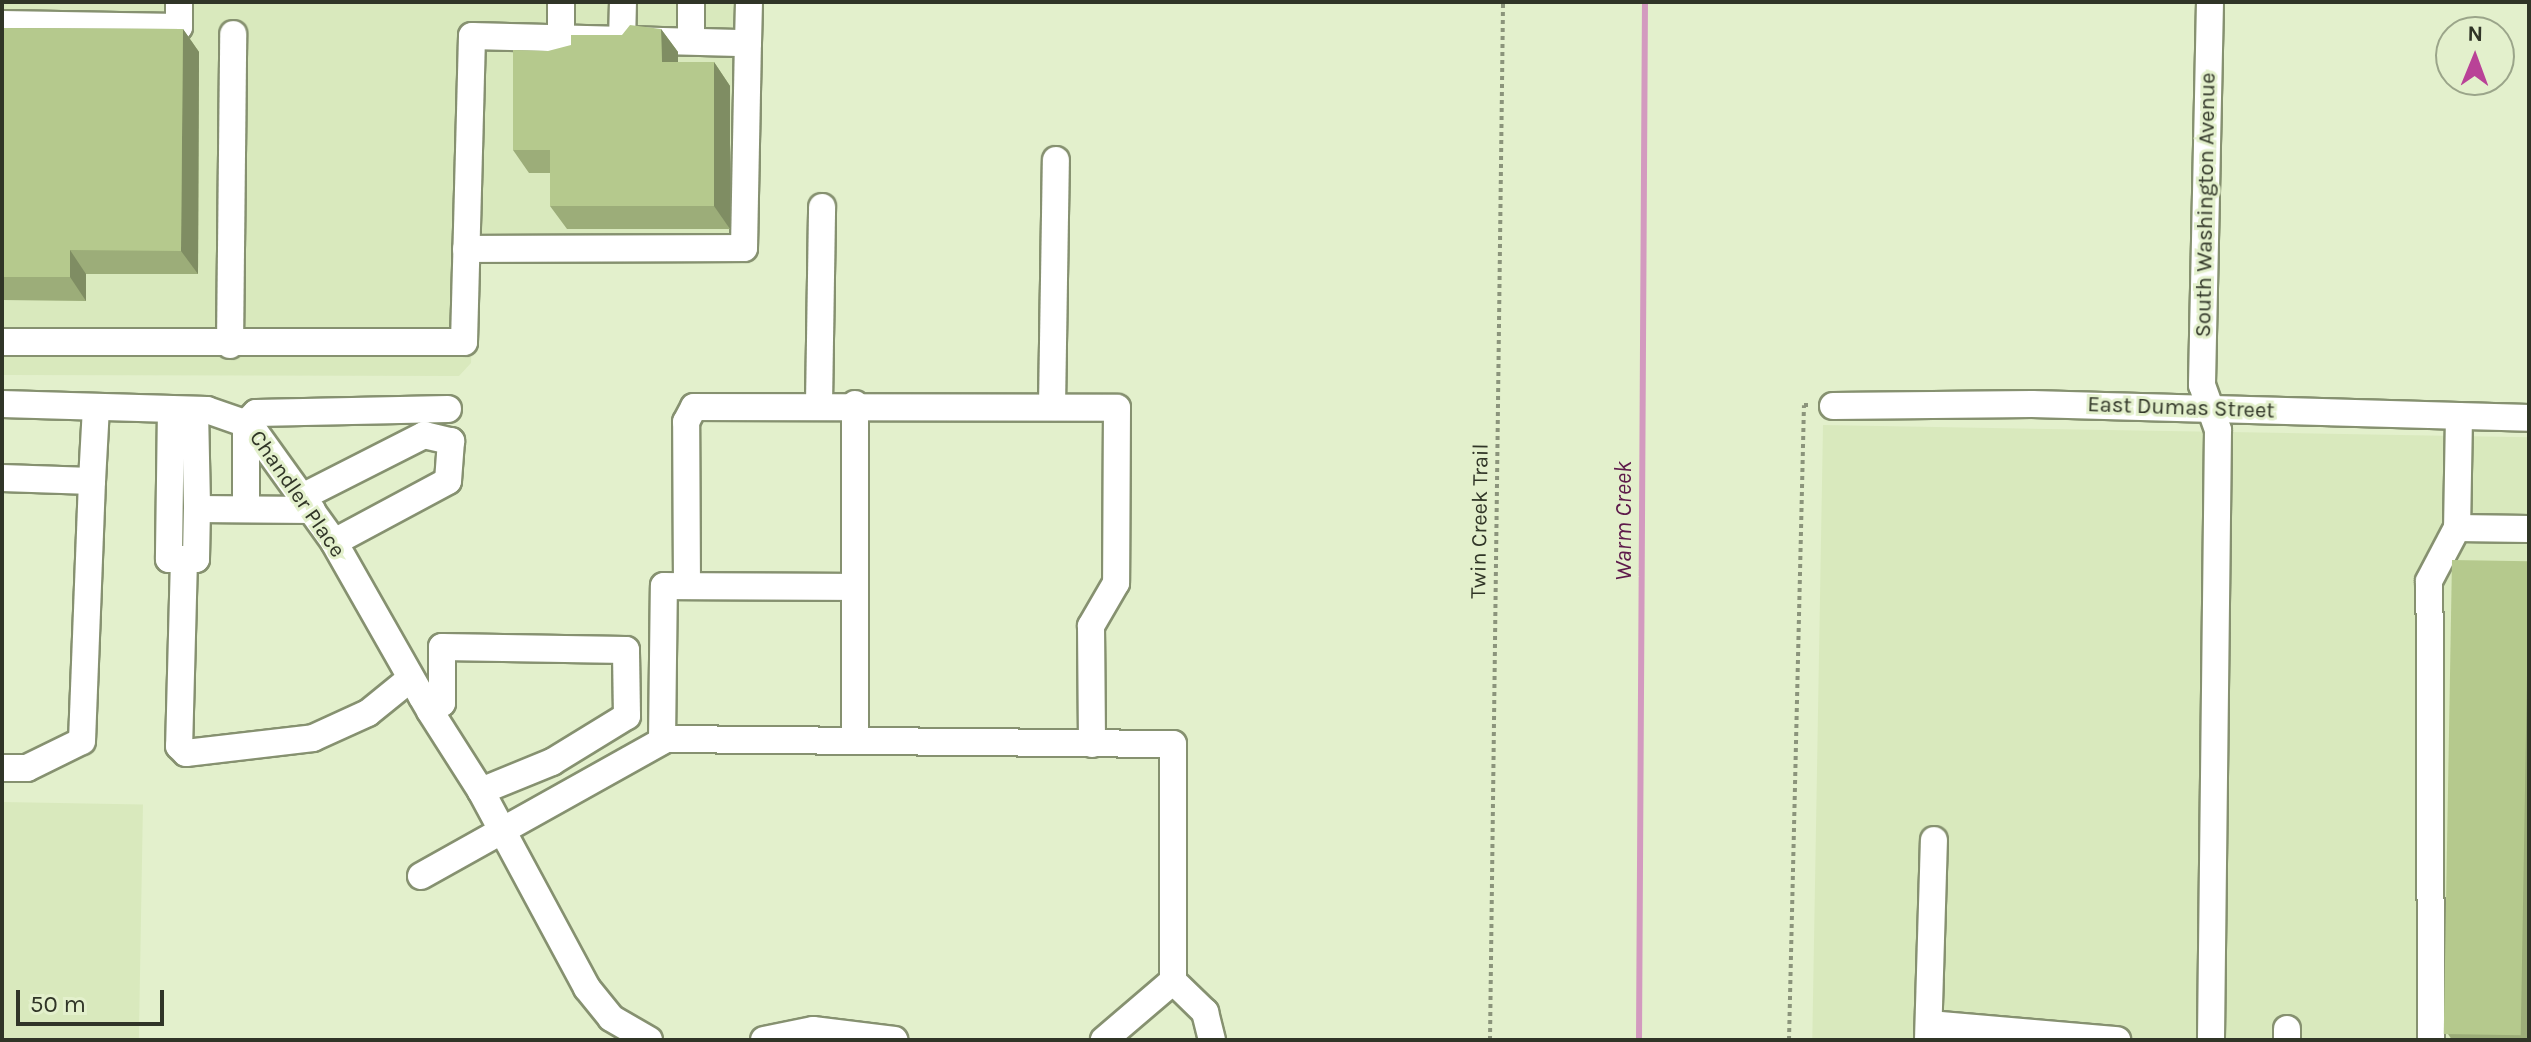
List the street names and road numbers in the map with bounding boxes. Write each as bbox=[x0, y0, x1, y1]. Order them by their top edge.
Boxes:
street label: South Washington Avenue bbox=[2190, 72, 2222, 338]
street label: East Dumas Street bbox=[2087, 392, 2275, 424]
street label: Chandler Place bbox=[243, 425, 351, 563]
street label: Twin Creek Trail bbox=[1465, 443, 1495, 599]

